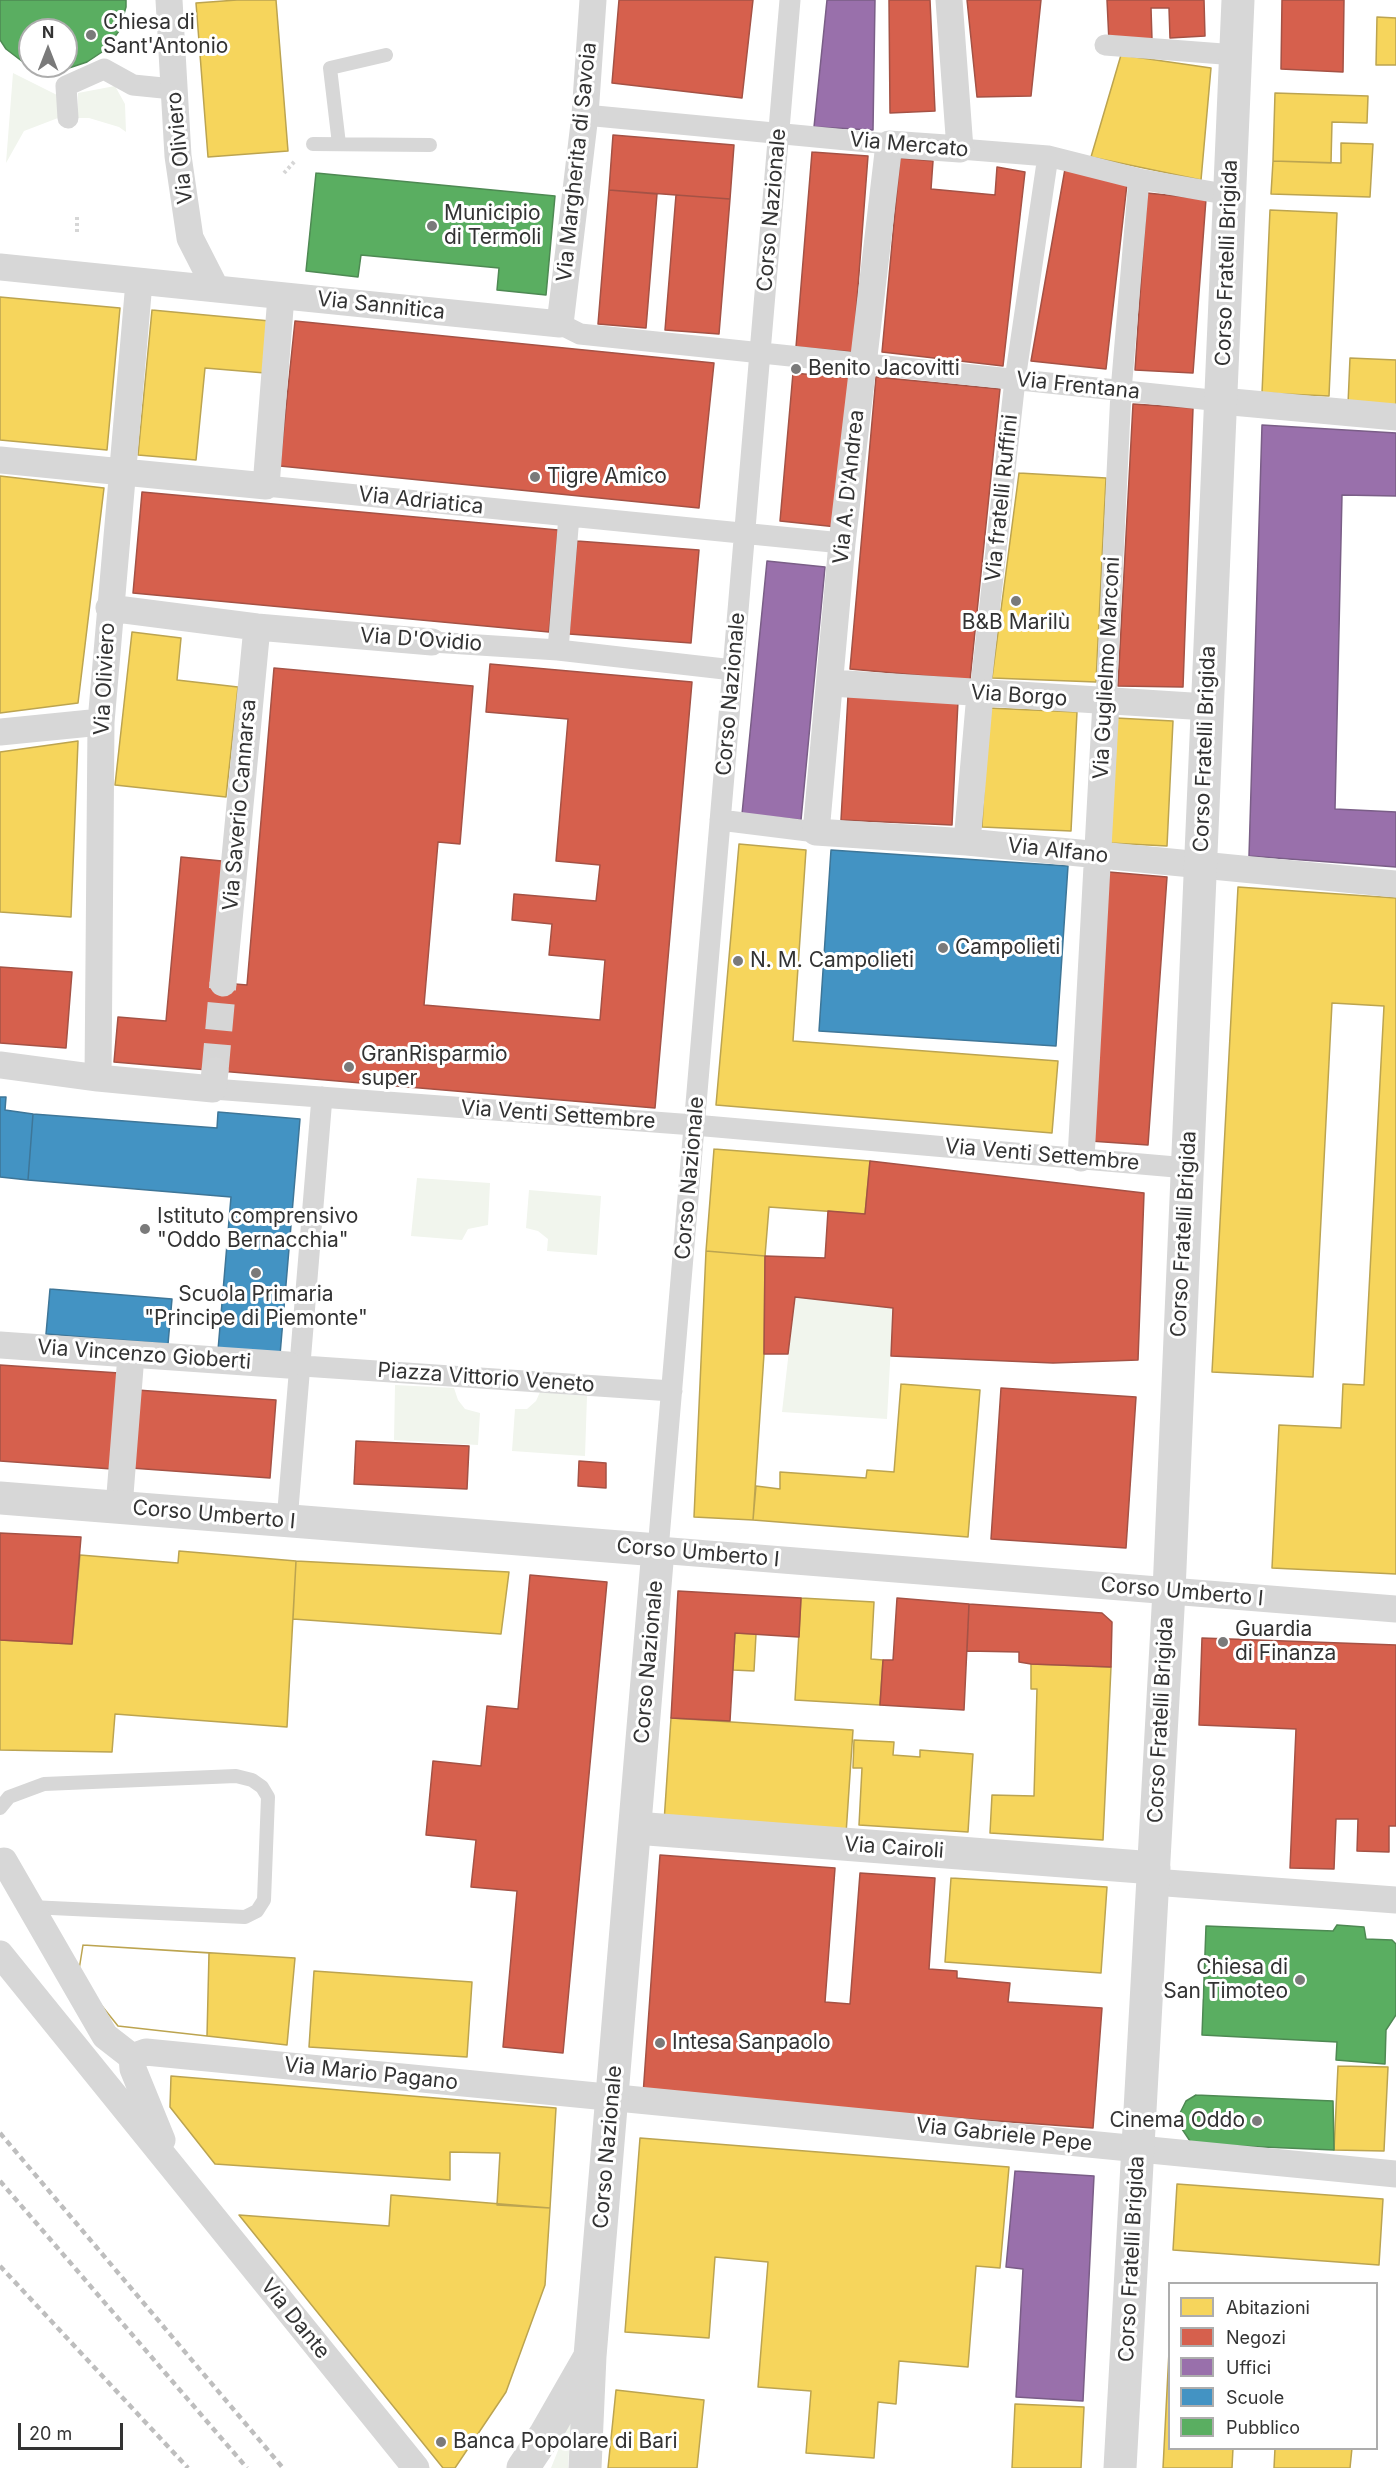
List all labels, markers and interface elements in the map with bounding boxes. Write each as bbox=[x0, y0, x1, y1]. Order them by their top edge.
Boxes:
place label: Chiesa di Sant'Antonio bbox=[103, 10, 228, 60]
north arrow bbox=[18, 18, 78, 78]
text: N bbox=[42, 22, 54, 42]
marker: Chiesa di Sant'Antonio bbox=[84, 28, 98, 42]
street label: Via Margherita di Savoia bbox=[552, 41, 602, 283]
street label: Via Oliviero bbox=[162, 91, 198, 205]
street label: Corso Nazionale bbox=[752, 127, 792, 293]
street label: Via Mercato bbox=[848, 127, 970, 163]
street label: Corso Fratelli Brigida bbox=[1211, 159, 1243, 367]
place label: Municipio di Termoli bbox=[444, 201, 541, 251]
marker: Municipio di Termoli bbox=[425, 219, 439, 233]
street label: Via Sannitica bbox=[316, 287, 446, 325]
place label: Benito Jacovitti bbox=[808, 356, 960, 382]
marker: Benito Jacovitti bbox=[789, 362, 803, 376]
street label: Via Frentana bbox=[1015, 367, 1141, 405]
street label: Via A. D'Andrea bbox=[828, 409, 870, 565]
street label: Via fratelli Ruffini bbox=[981, 413, 1023, 583]
place label: Tigre Amico bbox=[547, 464, 667, 490]
marker: Tigre Amico bbox=[528, 470, 542, 484]
street label: Via Adriatica bbox=[357, 482, 485, 520]
street label: Via Guglielmo Marconi bbox=[1089, 556, 1125, 780]
marker: B&B Marilù bbox=[1009, 594, 1023, 608]
place label: B&B Marilù bbox=[962, 610, 1070, 636]
street label: Corso Nazionale bbox=[711, 611, 751, 777]
street label: Via Oliviero bbox=[89, 622, 121, 736]
street label: Via D'Ovidio bbox=[359, 623, 483, 657]
street label: Corso Fratelli Brigida bbox=[1189, 645, 1221, 853]
street label: Via Borgo bbox=[970, 680, 1068, 712]
street label: Via Saverio Cannarsa bbox=[218, 698, 262, 912]
street label: Via Alfano bbox=[1006, 833, 1110, 869]
place label: Campolieti bbox=[955, 935, 1060, 961]
marker: Campolieti bbox=[936, 941, 950, 955]
place label: N. M. Campolieti bbox=[750, 948, 914, 974]
marker: N. M. Campolieti bbox=[731, 954, 745, 968]
place label: GranRisparmio super bbox=[361, 1042, 508, 1092]
marker: GranRisparmio super bbox=[342, 1060, 356, 1074]
street label: Corso Nazionale bbox=[670, 1095, 710, 1261]
street label: Via Venti Settembre bbox=[460, 1096, 656, 1134]
street label: Corso Fratelli Brigida bbox=[1166, 1130, 1202, 1338]
street label: Via Venti Settembre bbox=[944, 1134, 1140, 1176]
place label: Istituto comprensivo "Oddo Bernacchia" bbox=[157, 1204, 358, 1254]
marker: Istituto comprensivo "Oddo Bernacchia" bbox=[138, 1222, 152, 1236]
marker: Scuola Primaria "Principe di Piemonte" bbox=[249, 1266, 263, 1280]
place label: Scuola Primaria "Principe di Piemonte" bbox=[144, 1282, 368, 1332]
street label: Via Vincenzo Gioberti bbox=[36, 1335, 252, 1375]
street label: Piazza Vittorio Veneto bbox=[377, 1358, 595, 1398]
street label: Corso Umberto I bbox=[131, 1495, 297, 1535]
street label: Corso Umberto I bbox=[615, 1533, 781, 1573]
street label: Corso Umberto I bbox=[1099, 1572, 1265, 1612]
street label: Corso Nazionale bbox=[629, 1579, 669, 1745]
street label: Corso Fratelli Brigida bbox=[1143, 1616, 1179, 1824]
place label: Guardia di Finanza bbox=[1235, 1617, 1336, 1667]
marker: Guardia di Finanza bbox=[1216, 1635, 1230, 1649]
street label: Via Cairoli bbox=[843, 1832, 945, 1864]
place label: Chiesa di San Timoteo bbox=[1163, 1955, 1288, 2005]
marker: Chiesa di San Timoteo bbox=[1293, 1973, 1307, 1987]
place label: Intesa Sanpaolo bbox=[672, 2030, 831, 2056]
marker: Intesa Sanpaolo bbox=[653, 2036, 667, 2050]
street label: Via Mario Pagano bbox=[283, 2052, 459, 2096]
street label: Corso Nazionale bbox=[588, 2064, 628, 2230]
place label: Cinema Oddo bbox=[1109, 2108, 1245, 2134]
street label: Via Gabriele Pepe bbox=[915, 2113, 1093, 2157]
marker: Cinema Oddo bbox=[1250, 2114, 1264, 2128]
street label: Corso Fratelli Brigida bbox=[1114, 2155, 1150, 2363]
street label: Via Dante bbox=[255, 2274, 335, 2364]
legend bbox=[1168, 2282, 1378, 2450]
text: Abitazioni bbox=[1226, 2297, 1310, 2318]
text: Negozi bbox=[1226, 2327, 1286, 2348]
text: Uffici bbox=[1226, 2357, 1271, 2378]
text: Scuole bbox=[1226, 2387, 1284, 2408]
scale bar bbox=[21, 2411, 126, 2449]
text: Pubblico bbox=[1226, 2417, 1300, 2438]
text: 20 m bbox=[29, 2423, 72, 2444]
place label: Banca Popolare di Bari bbox=[453, 2429, 677, 2455]
marker: Banca Popolare di Bari bbox=[434, 2435, 448, 2449]

